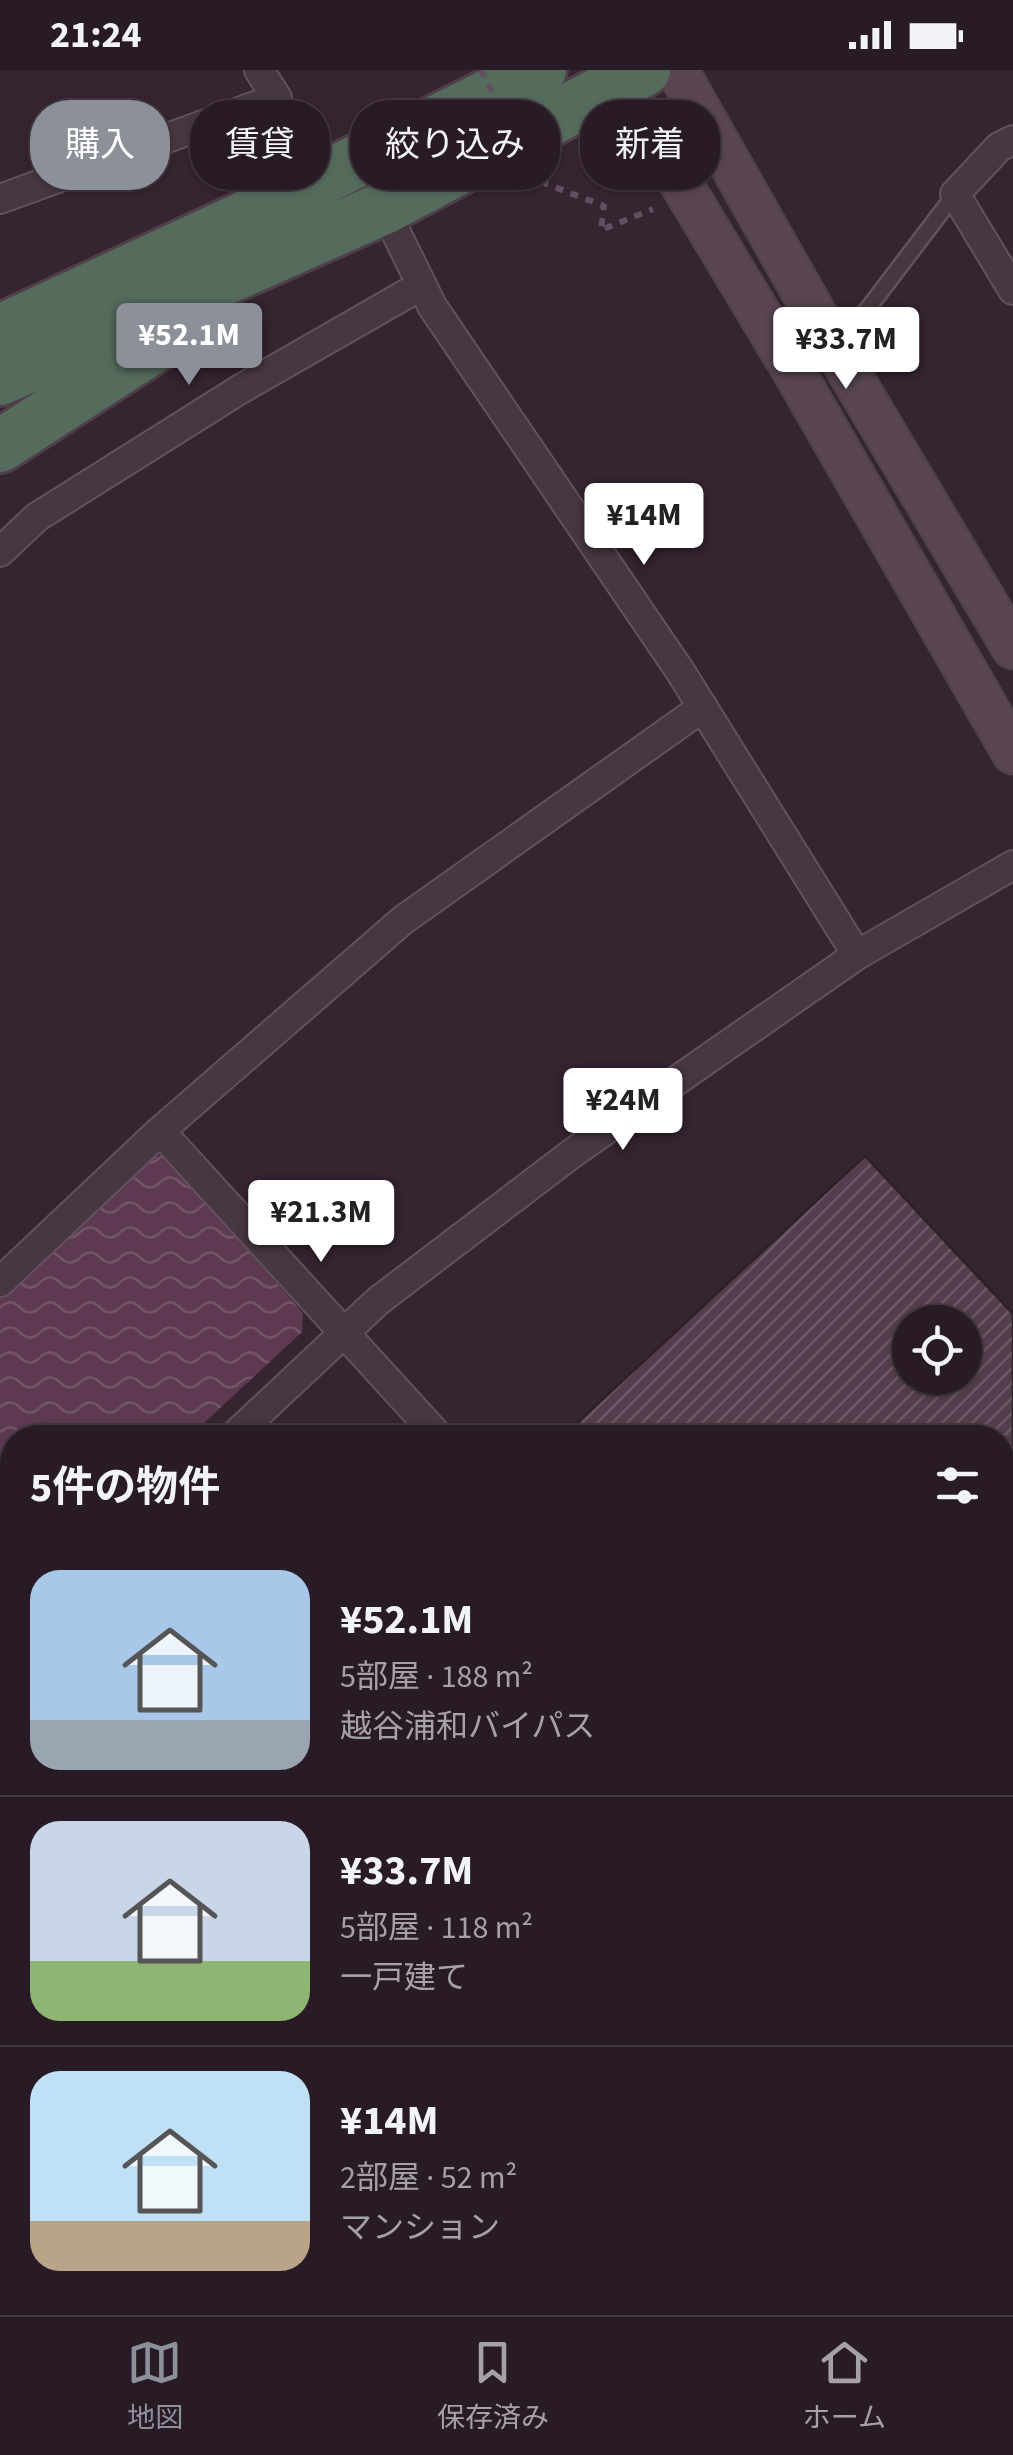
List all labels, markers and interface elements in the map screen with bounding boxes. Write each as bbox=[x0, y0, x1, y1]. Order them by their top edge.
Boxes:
text: 21:24 bbox=[50, 8, 142, 62]
chip: 購入 bbox=[30, 100, 170, 190]
chip: 賃貸 bbox=[190, 100, 330, 190]
chip: 絞り込み bbox=[350, 100, 560, 190]
chip: 新着 bbox=[580, 100, 720, 190]
pin: ¥52.1M bbox=[108, 303, 270, 388]
pin: ¥33.7M bbox=[765, 307, 927, 392]
text: ¥52.1M bbox=[138, 312, 240, 358]
text: ¥33.7M bbox=[795, 316, 897, 362]
pin: ¥14M bbox=[585, 483, 703, 568]
text: ¥14M bbox=[606, 492, 682, 538]
pin: ¥24M bbox=[564, 1068, 682, 1153]
text: ¥24M bbox=[585, 1077, 661, 1123]
pin: ¥21.3M bbox=[240, 1180, 402, 1265]
text: ¥21.3M bbox=[270, 1189, 372, 1235]
map controls bbox=[892, 1305, 982, 1395]
button: locate bbox=[892, 1305, 982, 1395]
text: 5件の物件 bbox=[30, 1458, 220, 1518]
icon: filters bbox=[930, 1458, 985, 1513]
text: ¥52.1M bbox=[340, 1590, 473, 1650]
icon: home bbox=[110, 1610, 230, 1730]
text: 5部屋 · 188 m² bbox=[340, 1654, 533, 1700]
text: 越谷浦和バイパス bbox=[340, 1704, 595, 1750]
text: ¥33.7M bbox=[340, 1841, 473, 1901]
icon: home bbox=[110, 1861, 230, 1981]
text: 5部屋 · 118 m² bbox=[340, 1905, 533, 1951]
text: 一戸建て bbox=[340, 1955, 468, 2001]
text: ¥14M bbox=[340, 2091, 439, 2151]
icon: home bbox=[110, 2111, 230, 2231]
text: 2部屋 · 52 m² bbox=[340, 2155, 517, 2201]
text: マンション bbox=[340, 2205, 500, 2251]
tab: 地図 bbox=[127, 2335, 183, 2438]
tab: 保存済み bbox=[437, 2335, 549, 2438]
tab: ホーム bbox=[803, 2335, 886, 2438]

